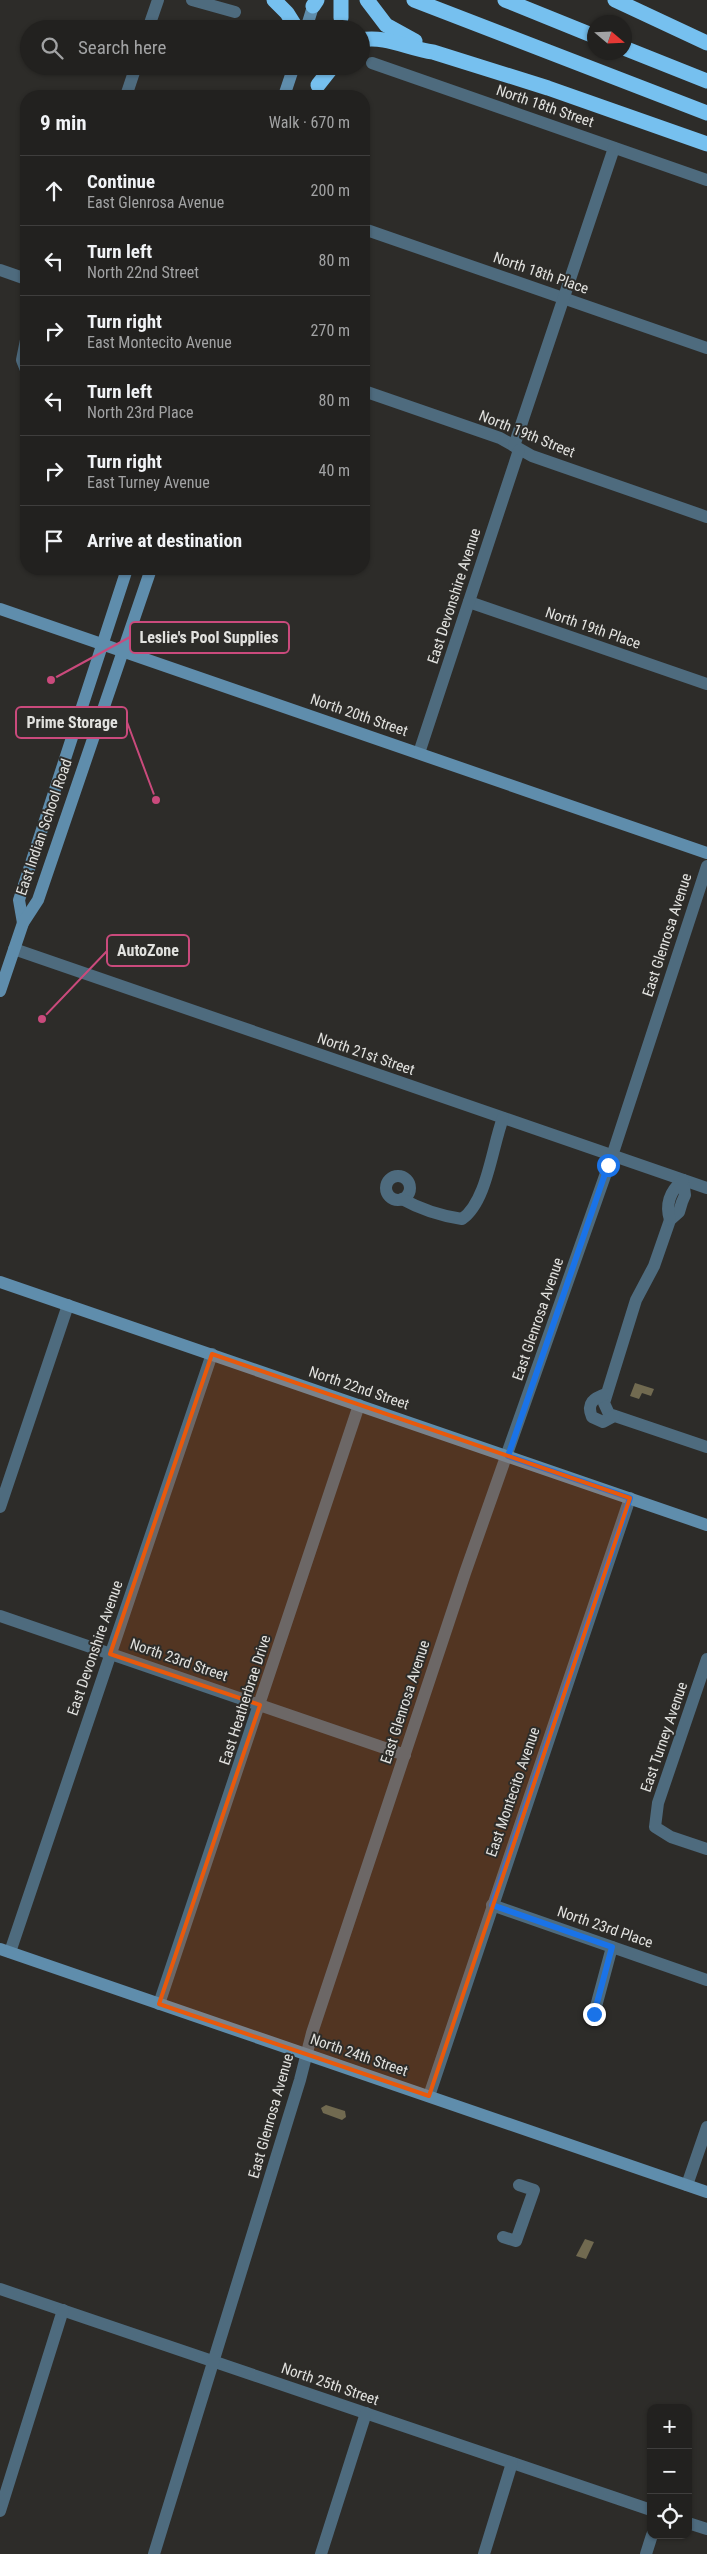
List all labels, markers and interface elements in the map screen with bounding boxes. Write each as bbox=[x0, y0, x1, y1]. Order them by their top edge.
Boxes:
north arrow bbox=[587, 15, 632, 60]
search box bbox=[20, 20, 370, 75]
icon: search bbox=[38, 34, 66, 62]
text: Search here bbox=[78, 36, 166, 59]
street label: North 18th Street bbox=[494, 81, 596, 131]
text: 9 min bbox=[40, 111, 87, 135]
text: Walk · 670 m bbox=[269, 113, 350, 132]
text: Continue bbox=[87, 170, 155, 193]
icon: ahead bbox=[40, 177, 68, 205]
text: 200 m bbox=[311, 181, 350, 200]
text: East Glenrosa Avenue bbox=[87, 193, 224, 212]
text: Turn left bbox=[87, 240, 152, 263]
icon: left bbox=[40, 247, 68, 275]
street label: North 18th Place bbox=[491, 248, 591, 298]
text: 80 m bbox=[318, 251, 350, 270]
text: North 22nd Street bbox=[87, 263, 199, 282]
text: Turn right bbox=[87, 310, 162, 333]
icon: right bbox=[40, 317, 68, 345]
text: 270 m bbox=[311, 321, 350, 340]
text: East Montecito Avenue bbox=[87, 333, 232, 352]
text: Turn left bbox=[87, 380, 152, 403]
icon: left bbox=[40, 387, 68, 415]
text: 80 m bbox=[318, 391, 350, 410]
text: North 23rd Place bbox=[87, 403, 194, 422]
street label: North 19th Street bbox=[476, 407, 578, 461]
text: Turn right bbox=[87, 450, 162, 473]
icon: right bbox=[40, 457, 68, 485]
text: 40 m bbox=[318, 461, 350, 480]
text: East Turney Avenue bbox=[87, 473, 210, 492]
street label: East Devonshire Avenue bbox=[424, 526, 484, 666]
icon: arrive bbox=[40, 527, 68, 555]
text: Arrive at destination bbox=[87, 529, 242, 552]
street label: North 19th Place bbox=[543, 603, 643, 653]
callout: Leslie's Pool Supplies bbox=[130, 622, 289, 653]
text: Leslie's Pool Supplies bbox=[140, 628, 278, 647]
street label: North 20th Street bbox=[308, 690, 410, 740]
callout: Prime Storage bbox=[16, 707, 127, 738]
text: Prime Storage bbox=[26, 713, 118, 732]
street label: East Indian School Road bbox=[12, 756, 76, 898]
street label: East Glenrosa Avenue bbox=[639, 871, 695, 999]
callout: AutoZone bbox=[107, 935, 189, 966]
text: AutoZone bbox=[117, 941, 179, 960]
street label: North 21st Street bbox=[315, 1029, 417, 1079]
route start bbox=[597, 1154, 620, 1177]
street label: East Glenrosa Avenue bbox=[509, 1255, 567, 1383]
street label: North 22nd Street bbox=[306, 1362, 412, 1414]
street label: East Devonshire Avenue bbox=[63, 1578, 127, 1718]
street label: East Heatherbrae Drive bbox=[216, 1633, 274, 1767]
street label: North 23rd Street bbox=[128, 1635, 230, 1685]
street label: East Glenrosa Avenue bbox=[377, 1638, 433, 1766]
street label: East Turney Avenue bbox=[637, 1680, 691, 1794]
street label: East Montecito Avenue bbox=[482, 1725, 544, 1859]
street label: North 23rd Place bbox=[555, 1902, 655, 1952]
route end bbox=[583, 2003, 606, 2026]
street label: North 24th Street bbox=[308, 2030, 410, 2080]
street label: East Glenrosa Avenue bbox=[245, 2052, 297, 2180]
street label: North 25th Street bbox=[279, 2359, 381, 2409]
map controls bbox=[647, 2404, 692, 2539]
button: + bbox=[647, 2404, 692, 2449]
button: − bbox=[647, 2449, 692, 2494]
button: locate bbox=[647, 2494, 692, 2539]

